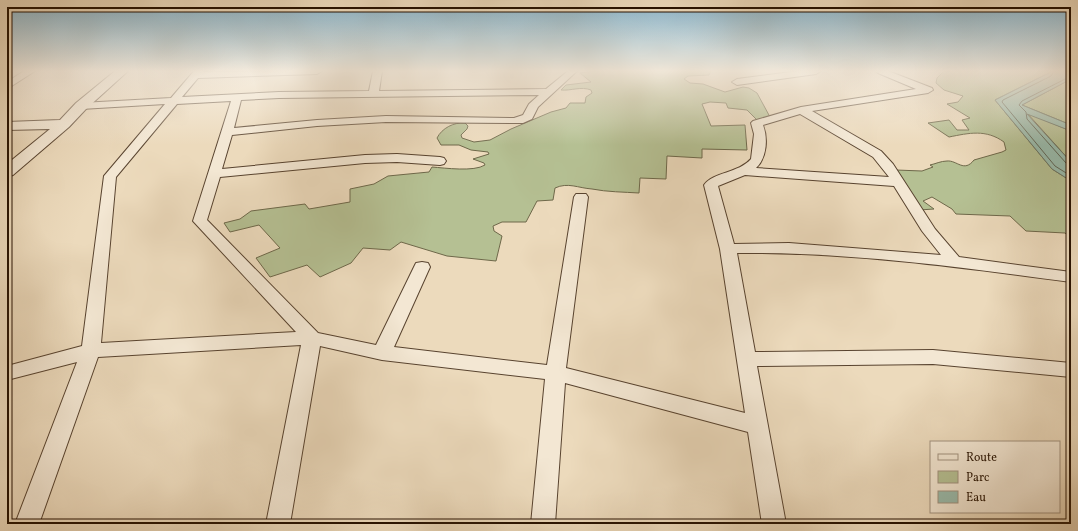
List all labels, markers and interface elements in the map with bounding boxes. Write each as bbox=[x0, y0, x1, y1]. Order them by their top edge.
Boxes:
legend bbox=[930, 441, 1060, 513]
text: Route bbox=[966, 450, 997, 466]
text: Parc bbox=[966, 470, 989, 486]
text: Eau bbox=[966, 490, 986, 506]

